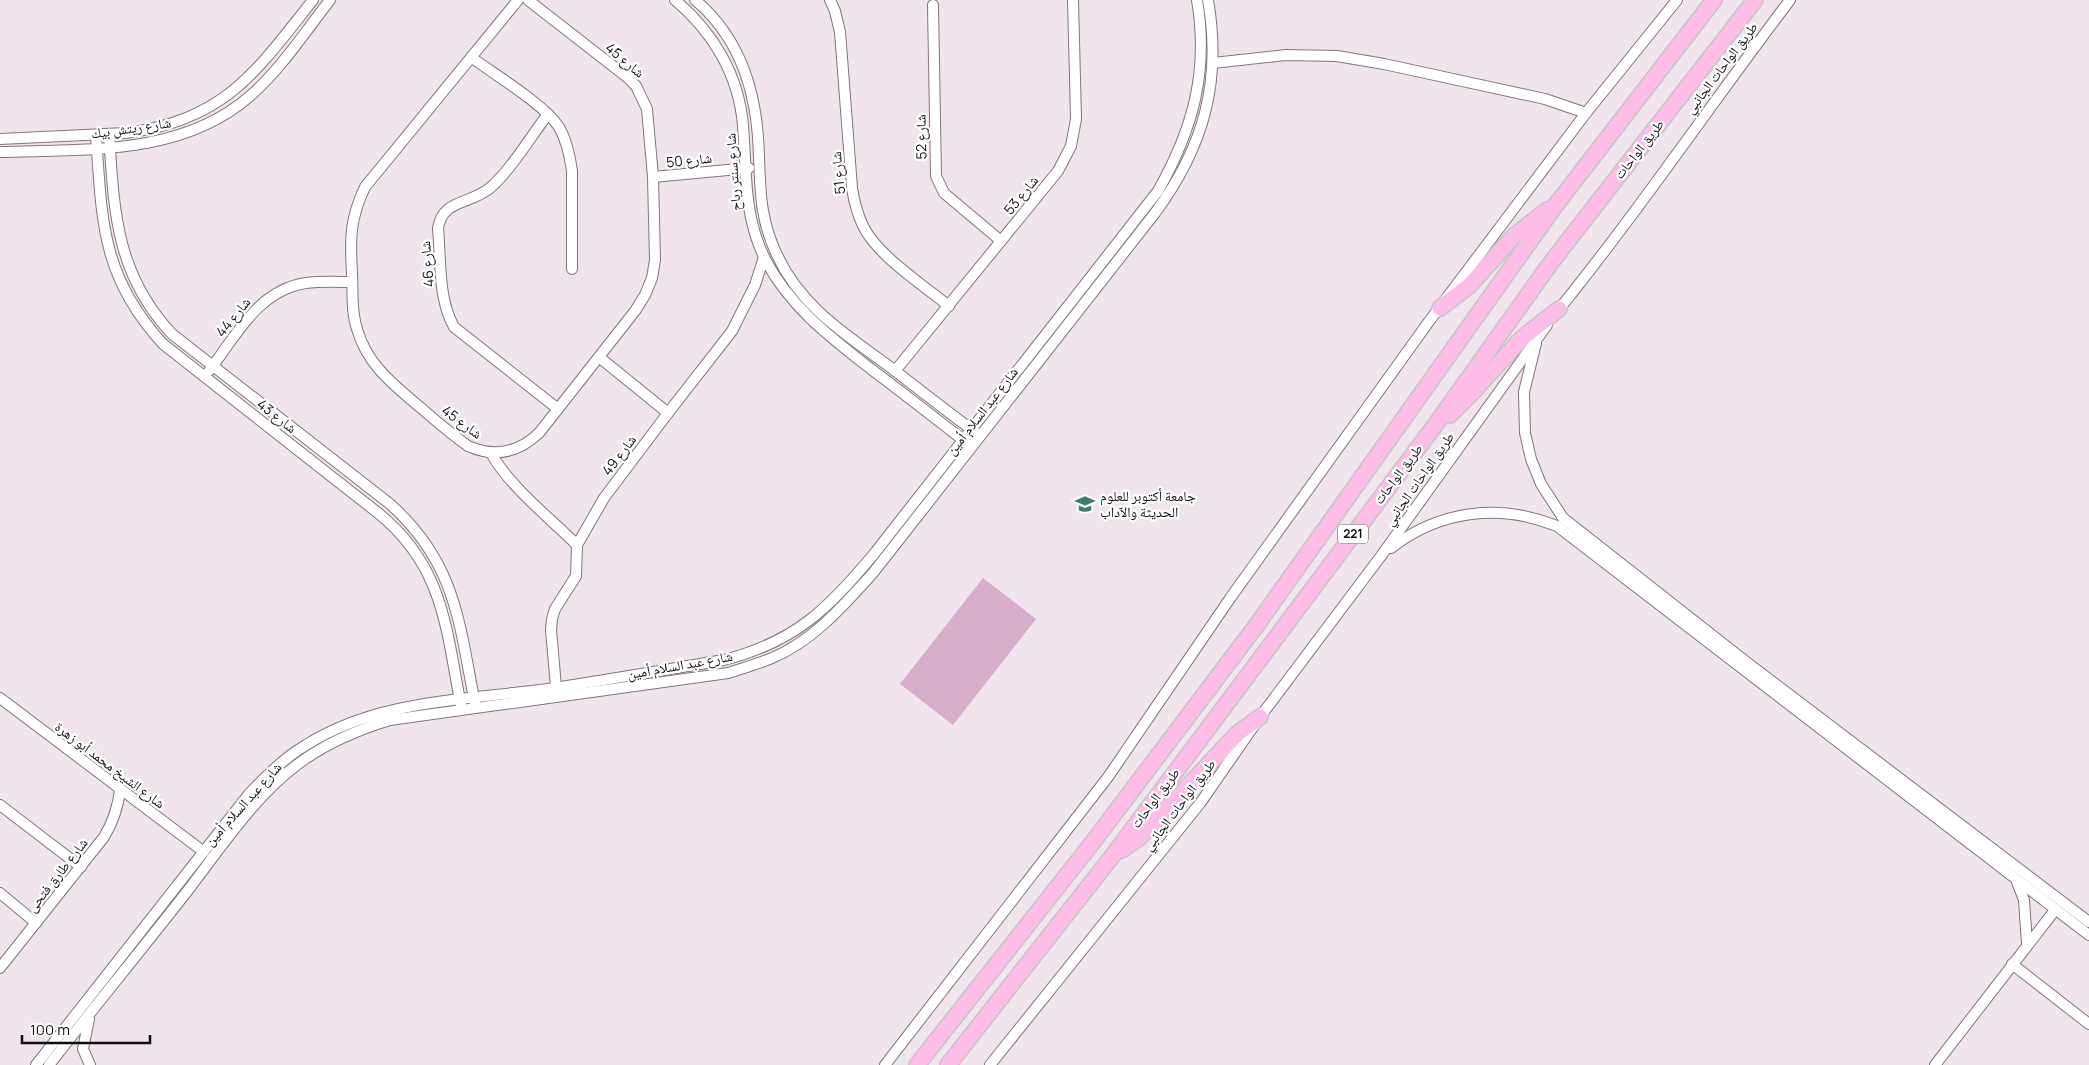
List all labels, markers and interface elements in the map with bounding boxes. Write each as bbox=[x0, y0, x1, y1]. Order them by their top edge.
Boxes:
street label: طريق الواحات الجانبي bbox=[1680, 18, 1763, 119]
street label: شارع 45 bbox=[601, 38, 649, 82]
street label: شارع ريتش بيك bbox=[90, 112, 172, 144]
street label: شارع 52 bbox=[911, 114, 931, 160]
street label: طريق الواحات bbox=[1609, 115, 1669, 183]
street label: شارع سنتر رباح bbox=[720, 132, 746, 212]
street label: شارع 50 bbox=[665, 148, 713, 172]
street label: شارع 51 bbox=[826, 151, 850, 195]
street label: شارع 53 bbox=[999, 171, 1043, 219]
street label: شارع 46 bbox=[415, 240, 439, 288]
street label: شارع 44 bbox=[211, 293, 255, 341]
street label: شارع عبد السلام أمين bbox=[941, 363, 1023, 459]
street label: شارع 43 bbox=[253, 394, 301, 438]
street label: شارع 45 bbox=[438, 400, 486, 444]
street label: طريق الواحات الجانبي bbox=[1379, 428, 1460, 531]
street label: شارع 49 bbox=[597, 431, 641, 479]
street label: طريق الواحات bbox=[1369, 440, 1427, 508]
place label: جامعة أكتوبر للعلوم الحديثة والآداب bbox=[1100, 486, 1196, 521]
school or university icon: جامعة أكتوبر للعلوم الحديثة والآداب bbox=[1074, 493, 1096, 515]
road number: 221 bbox=[1338, 524, 1368, 544]
street label: شارع عبد السلام أمين bbox=[626, 646, 734, 684]
street label: شارع الشيخ محمد أبو زهرة bbox=[51, 717, 169, 813]
street label: طريق الواحات الجانبي bbox=[1138, 755, 1221, 856]
street label: شارع عبد السلام أمين bbox=[200, 758, 286, 850]
street label: طريق الواحات bbox=[1126, 764, 1184, 832]
street label: شارع طارق فتحى bbox=[22, 834, 92, 916]
scale bar bbox=[22, 1012, 150, 1044]
text: 100 m bbox=[30, 1019, 70, 1040]

